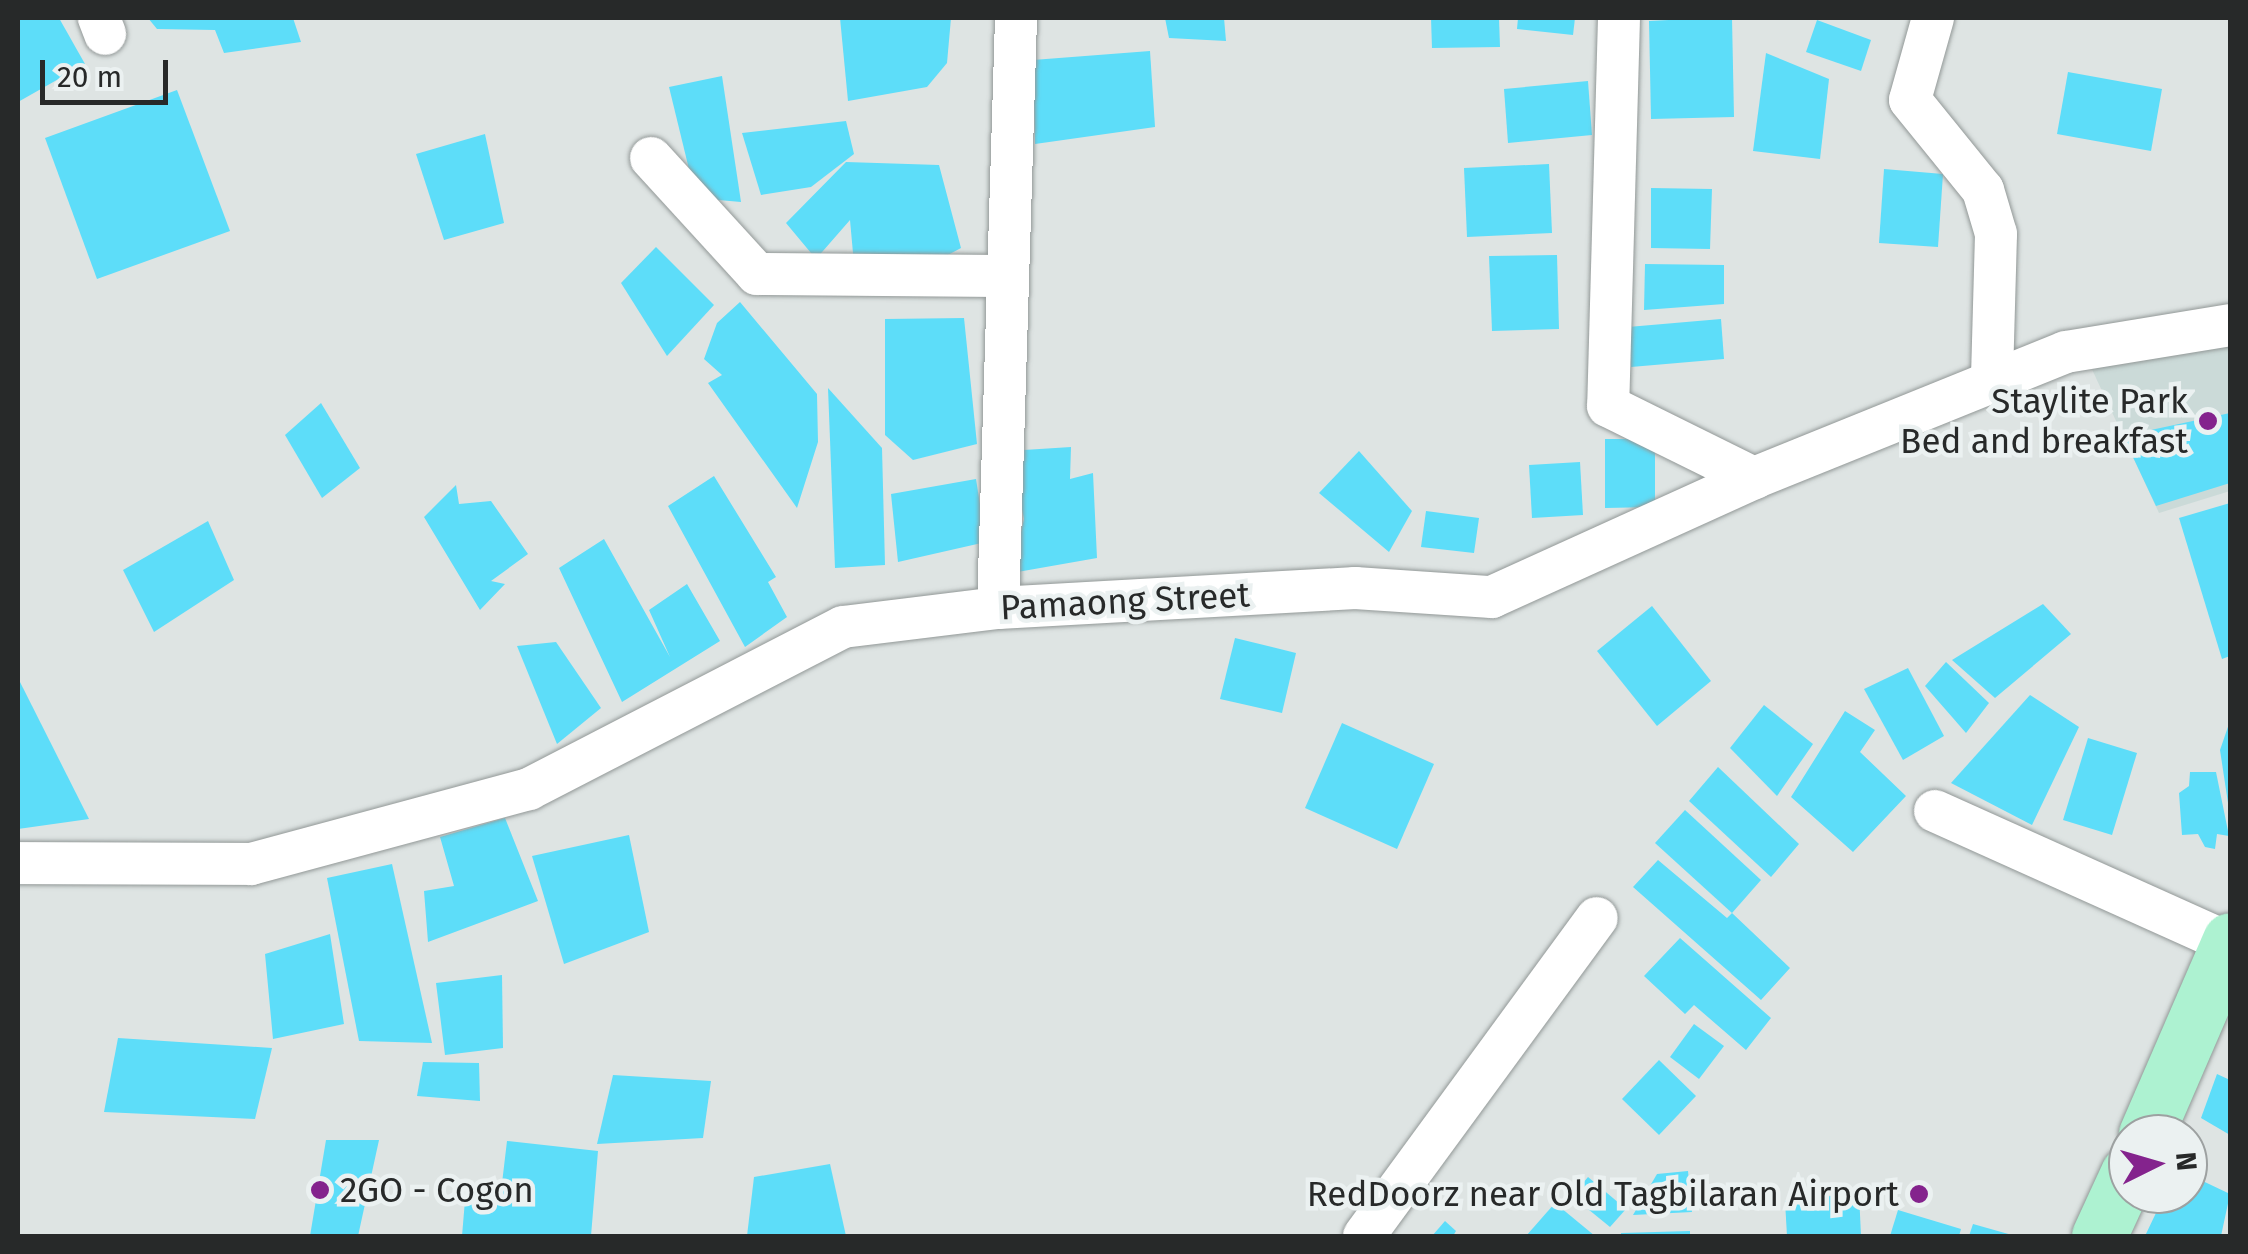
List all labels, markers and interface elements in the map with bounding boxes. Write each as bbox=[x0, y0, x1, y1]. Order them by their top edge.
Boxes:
scale bar bbox=[45, 40, 172, 102]
text: 20 m bbox=[57, 59, 122, 95]
place label: Staylite Park Bed and breakfast bbox=[1900, 380, 2188, 462]
marker: Staylite Park Bed and breakfast bbox=[2197, 410, 2219, 432]
street label: Pamaong Street bbox=[999, 573, 1251, 629]
north arrow bbox=[2108, 1114, 2208, 1214]
text: N bbox=[2169, 1151, 2204, 1172]
place label: 2GO - Cogon bbox=[340, 1169, 534, 1211]
place label: RedDoorz near Old Tagbilaran Airport bbox=[1307, 1173, 1899, 1215]
marker: 2GO - Cogon bbox=[309, 1179, 331, 1201]
marker: RedDoorz near Old Tagbilaran Airport bbox=[1908, 1183, 1930, 1205]

